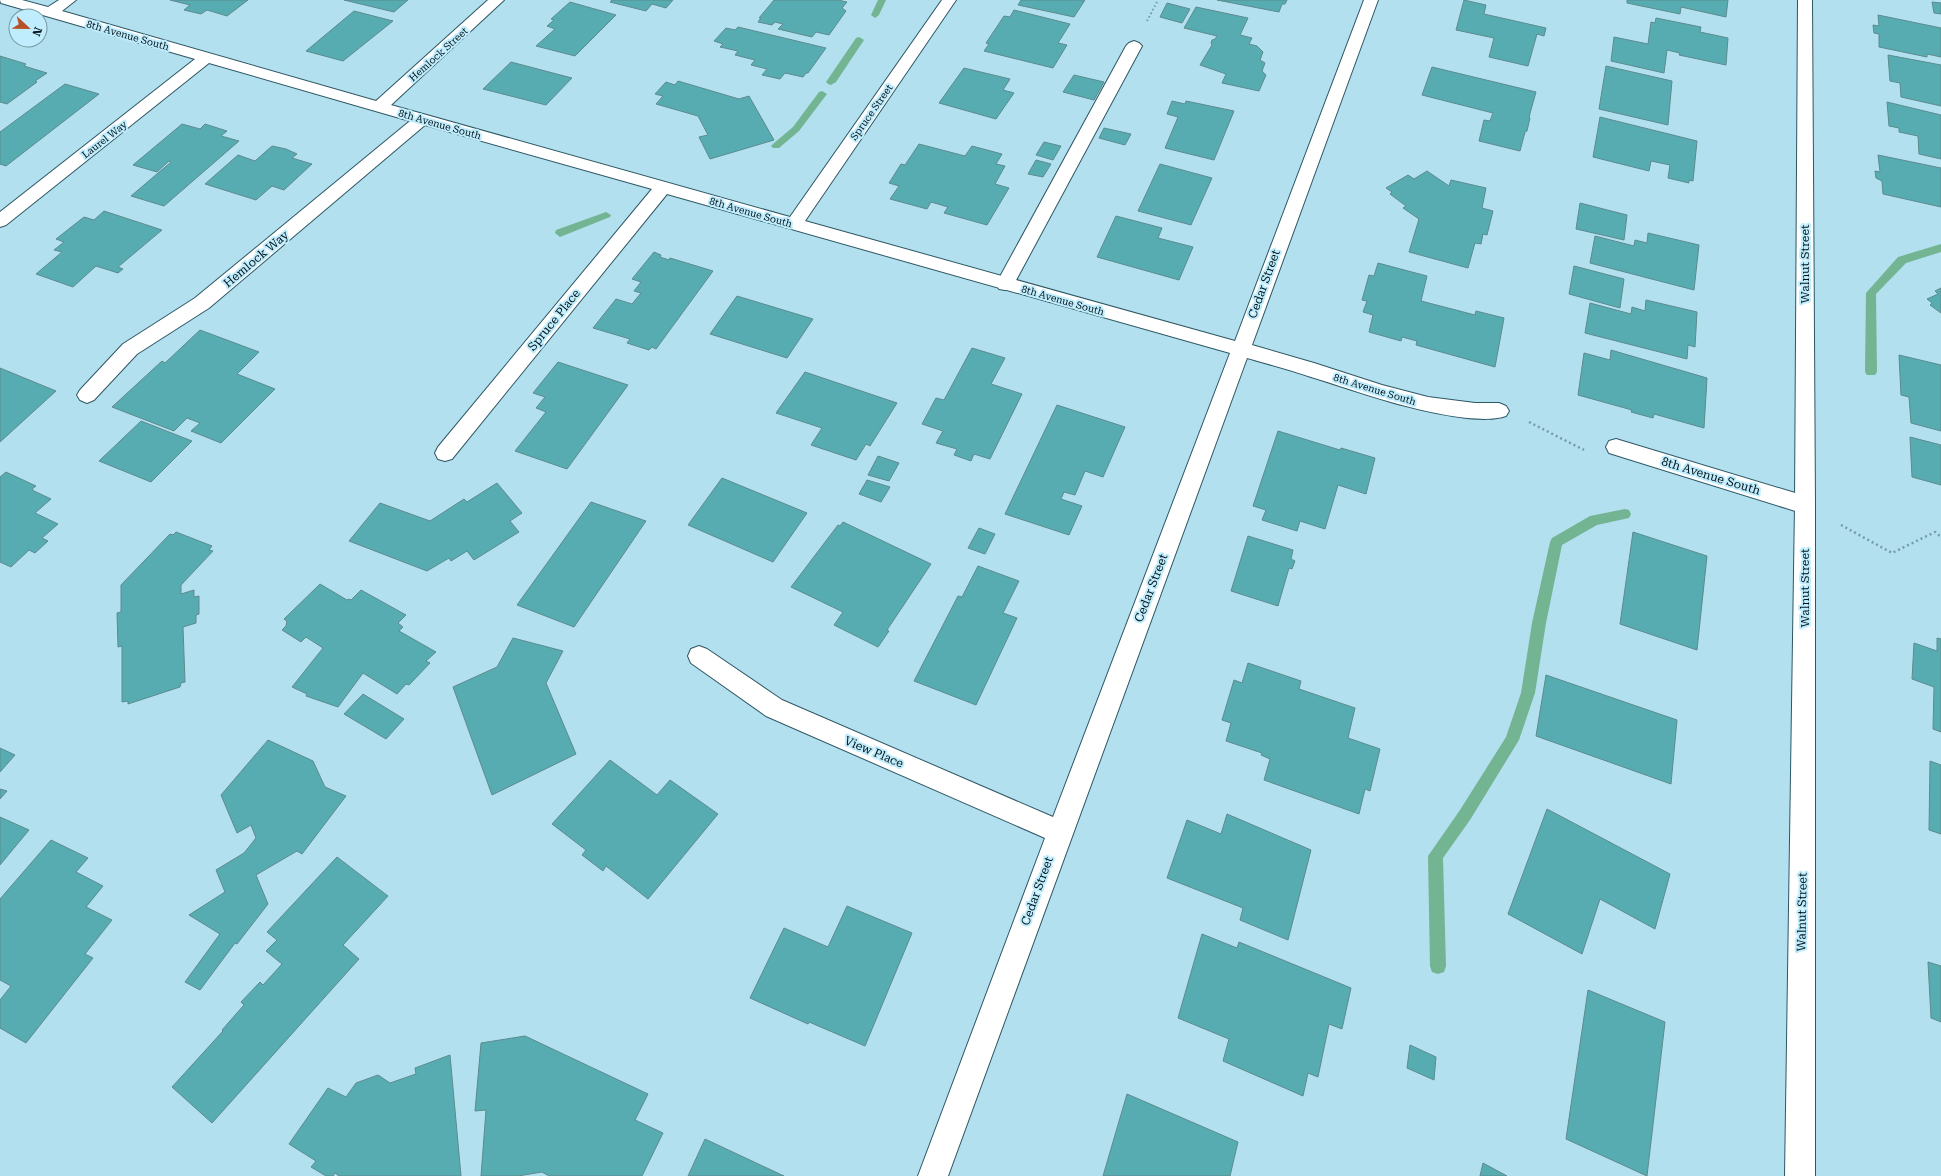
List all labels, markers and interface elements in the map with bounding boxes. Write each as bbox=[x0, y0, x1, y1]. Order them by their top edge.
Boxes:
north arrow bbox=[8, 8, 48, 48]
street label: 8th Avenue South bbox=[85, 18, 171, 53]
text: N bbox=[29, 25, 44, 38]
street label: Hemlock Street bbox=[407, 25, 470, 84]
street label: Spruce Street bbox=[848, 82, 895, 142]
street label: 8th Avenue South bbox=[397, 107, 483, 142]
street label: Laurel Way bbox=[80, 118, 129, 160]
street label: 8th Avenue South bbox=[708, 195, 794, 230]
street label: Walnut Street bbox=[1798, 224, 1812, 303]
street label: Hemlock Way bbox=[221, 227, 292, 290]
street label: Cedar Street bbox=[1245, 247, 1283, 320]
street label: 8th Avenue South bbox=[1020, 283, 1106, 318]
street label: Spruce Place bbox=[525, 286, 583, 354]
street label: 8th Avenue South bbox=[1332, 372, 1418, 407]
street label: 8th Avenue South bbox=[1660, 454, 1762, 498]
street label: Walnut Street bbox=[1798, 548, 1812, 627]
street label: Cedar Street bbox=[1132, 551, 1171, 624]
street label: View Place bbox=[842, 733, 906, 771]
street label: Cedar Street bbox=[1018, 854, 1056, 927]
street label: Walnut Street bbox=[1794, 872, 1810, 952]

